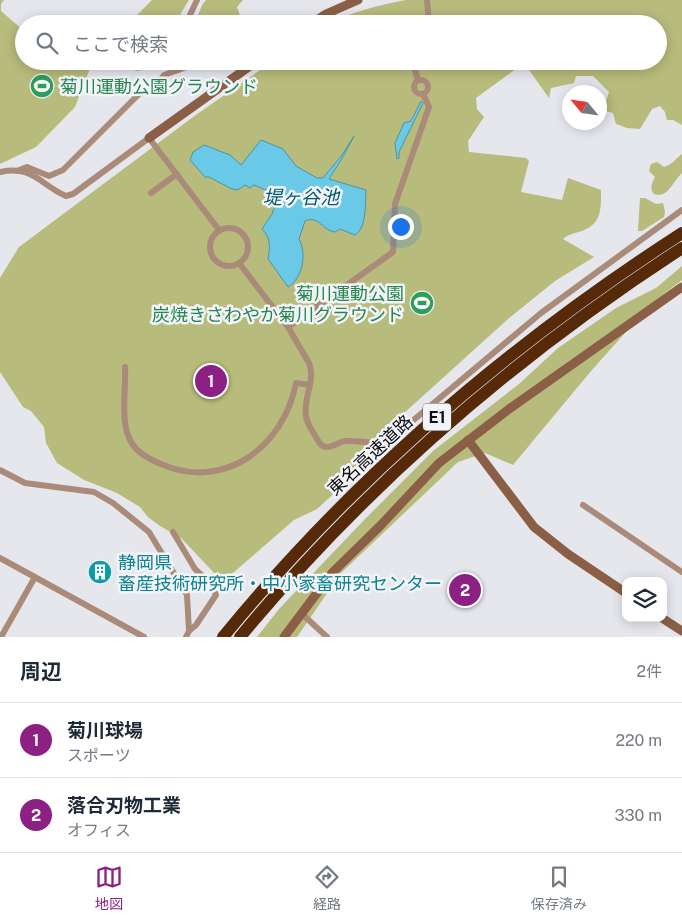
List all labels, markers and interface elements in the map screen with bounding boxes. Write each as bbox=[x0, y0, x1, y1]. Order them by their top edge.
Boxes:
search box bbox=[15, 15, 667, 70]
icon: search bbox=[33, 29, 61, 57]
text: ここで検索 bbox=[73, 33, 168, 55]
sports icon: 菊川運動公園グラウンド bbox=[29, 73, 55, 99]
place label: 菊川運動公園グラウンド bbox=[60, 76, 258, 97]
north arrow bbox=[562, 85, 607, 130]
water label: 堤ヶ谷池 bbox=[263, 186, 341, 208]
your location bbox=[388, 214, 414, 240]
place label: 菊川運動公園 炭焼きさわやか菊川グラウンド bbox=[152, 283, 404, 325]
sports icon: 菊川運動公園 炭焼きさわやか菊川グラウンド bbox=[409, 290, 435, 316]
pin: 1 bbox=[195, 362, 227, 400]
road number: E1 bbox=[423, 404, 451, 431]
street label: 東名高速道路 bbox=[323, 410, 417, 500]
place label: 静岡県 畜産技術研究所・中小家畜研究センター bbox=[118, 552, 442, 594]
building icon: 静岡県 畜産技術研究所・中小家畜研究センター bbox=[87, 559, 113, 585]
pin: 2 bbox=[449, 571, 481, 609]
map controls bbox=[622, 577, 667, 622]
button: layers bbox=[622, 577, 667, 622]
text: 周辺 bbox=[20, 659, 62, 684]
text: 2件 bbox=[636, 662, 662, 681]
text: 菊川球場 bbox=[67, 719, 143, 741]
text: 1 bbox=[33, 731, 39, 750]
text: 220 m bbox=[615, 731, 662, 750]
text: スポーツ bbox=[67, 746, 131, 765]
text: 落合刃物工業 bbox=[67, 794, 181, 816]
text: 2 bbox=[31, 806, 41, 825]
text: 330 m bbox=[615, 806, 662, 825]
text: オフィス bbox=[67, 821, 131, 840]
tab: 地図 bbox=[95, 863, 123, 913]
tab: 経路 bbox=[313, 863, 341, 913]
tab: 保存済み bbox=[531, 863, 587, 913]

